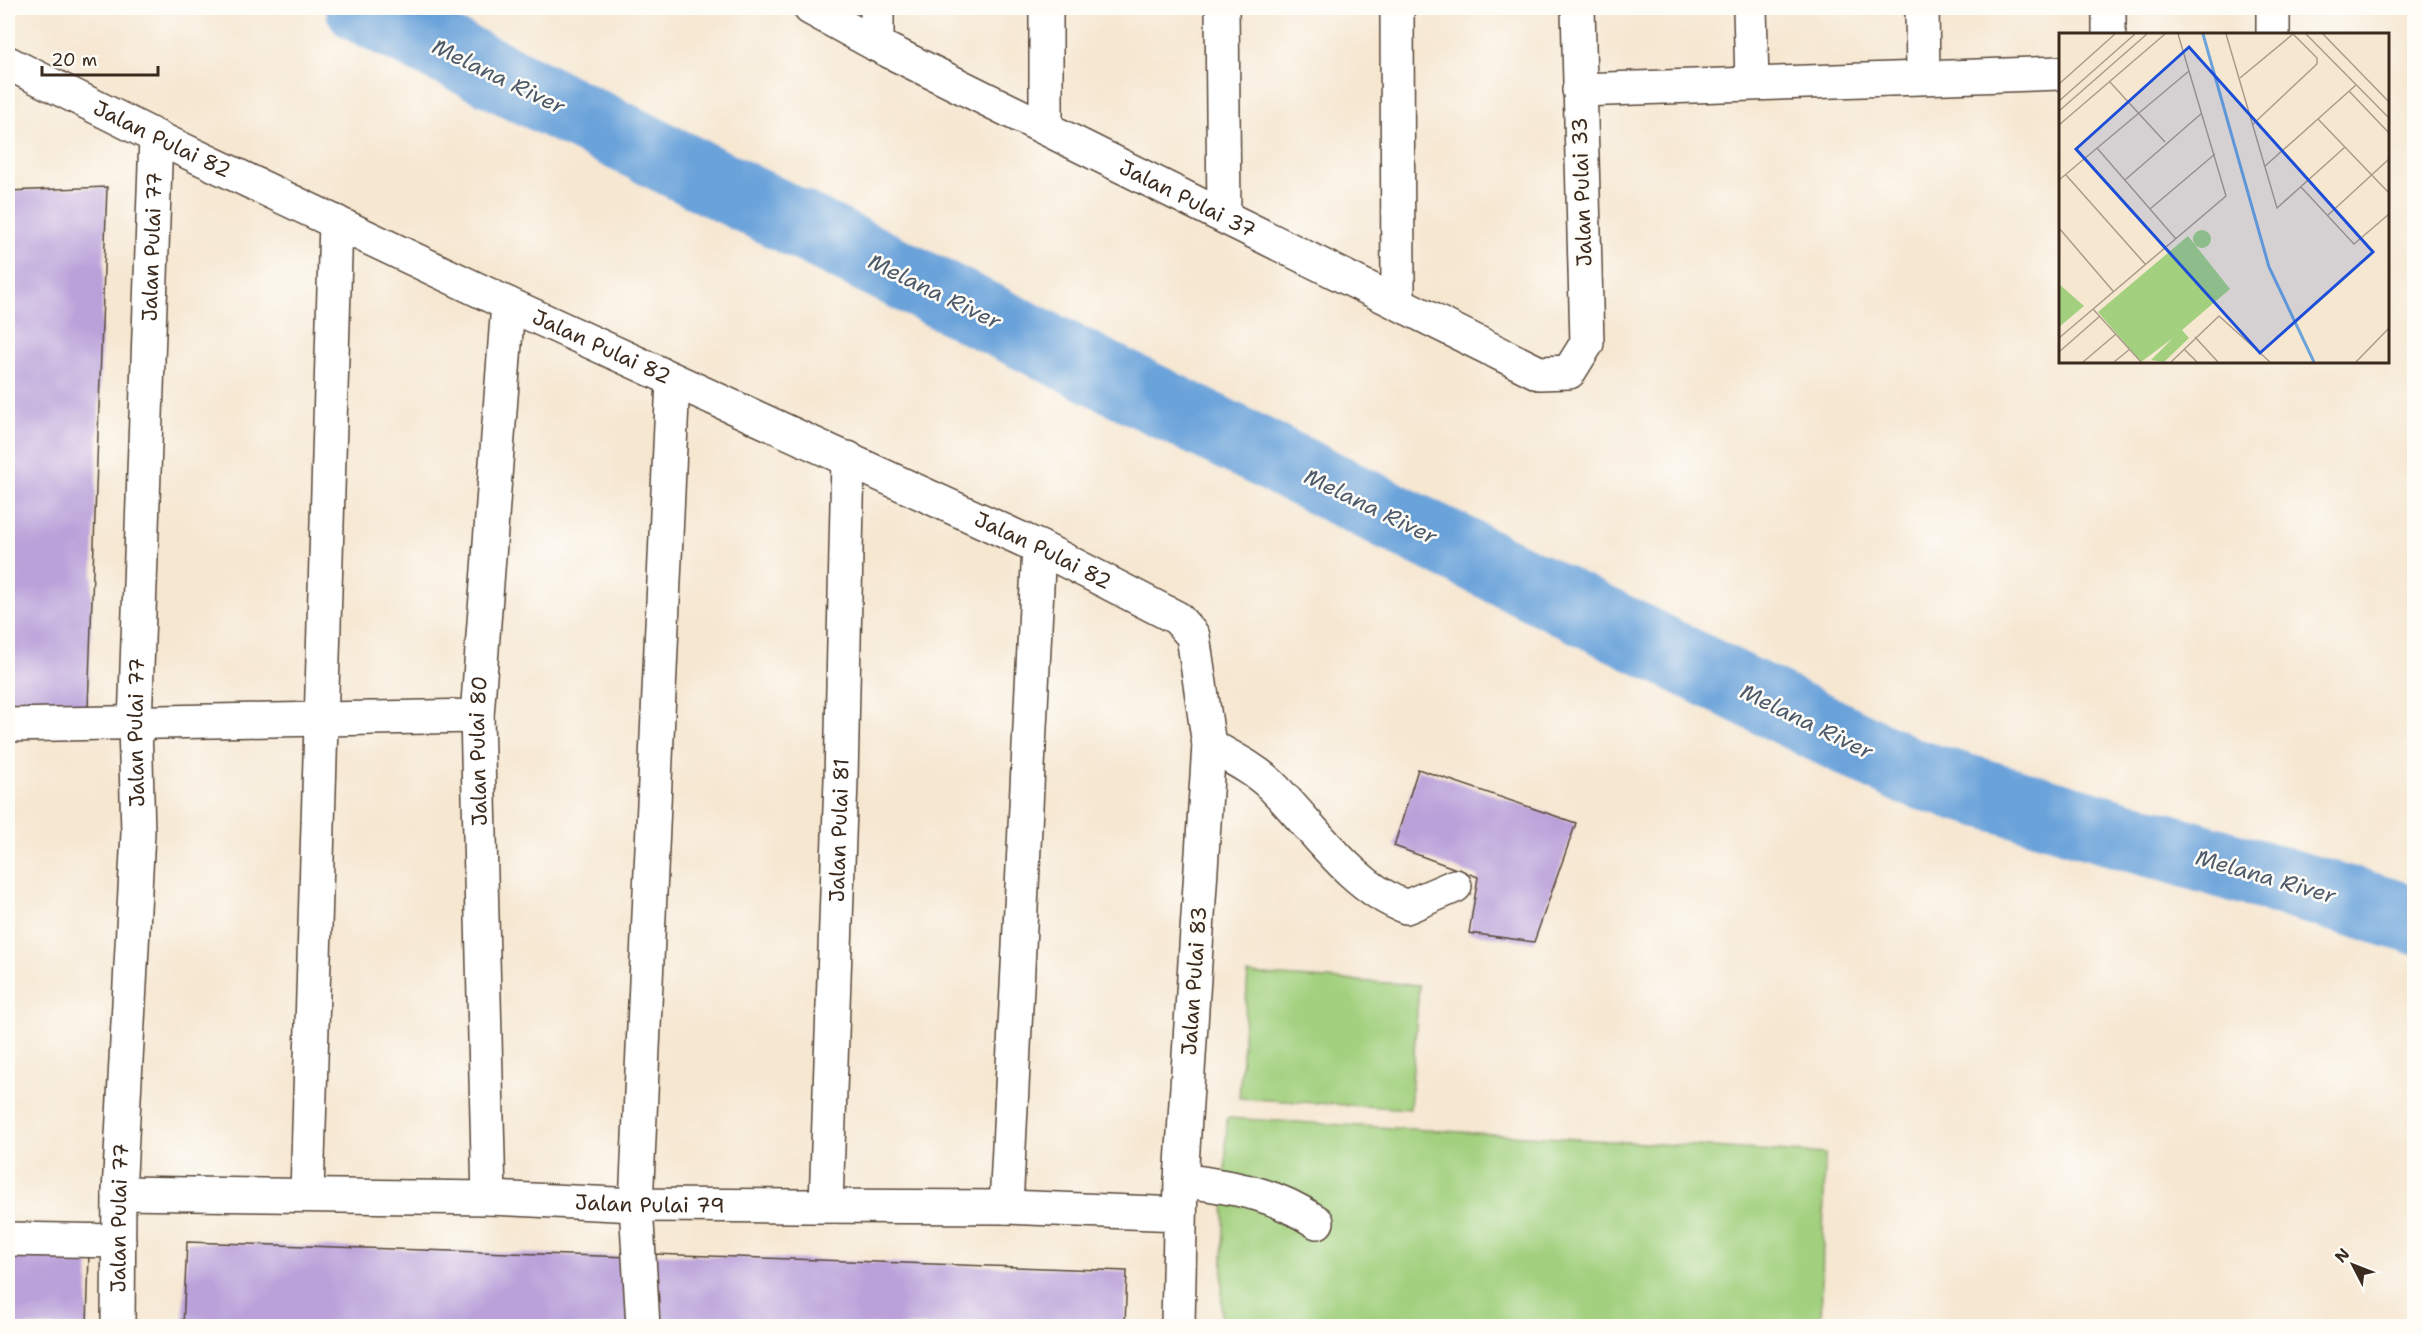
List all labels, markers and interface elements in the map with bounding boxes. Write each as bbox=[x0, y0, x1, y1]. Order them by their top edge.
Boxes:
water label: Melana River bbox=[427, 32, 571, 121]
inset map bbox=[2059, 33, 2389, 363]
scale bar bbox=[42, 39, 158, 77]
text: 20 m bbox=[51, 48, 97, 72]
street label: Jalan Pulai 82 bbox=[89, 94, 235, 184]
street label: Jalan Pulai 33 bbox=[1565, 117, 1599, 267]
street label: Jalan Pulai 37 bbox=[1114, 153, 1260, 244]
street label: Jalan Pulai 77 bbox=[135, 172, 169, 322]
water label: Melana River bbox=[863, 247, 1007, 336]
street label: Jalan Pulai 82 bbox=[528, 303, 675, 391]
water label: Melana River bbox=[1299, 462, 1443, 551]
street label: Jalan Pulai 82 bbox=[970, 505, 1116, 596]
street label: Jalan Pulai 77 bbox=[121, 657, 151, 808]
street label: Jalan Pulai 80 bbox=[463, 675, 494, 827]
water label: Melana River bbox=[1735, 677, 1879, 766]
street label: Jalan Pulai 81 bbox=[823, 758, 855, 903]
water label: Melana River bbox=[2192, 843, 2340, 911]
street label: Jalan Pulai 83 bbox=[1175, 905, 1213, 1057]
street label: Jalan Pulai 77 bbox=[104, 1143, 136, 1293]
street label: Jalan Pulai 79 bbox=[574, 1188, 725, 1219]
north arrow bbox=[2323, 1235, 2383, 1295]
text: N bbox=[2330, 1244, 2354, 1267]

